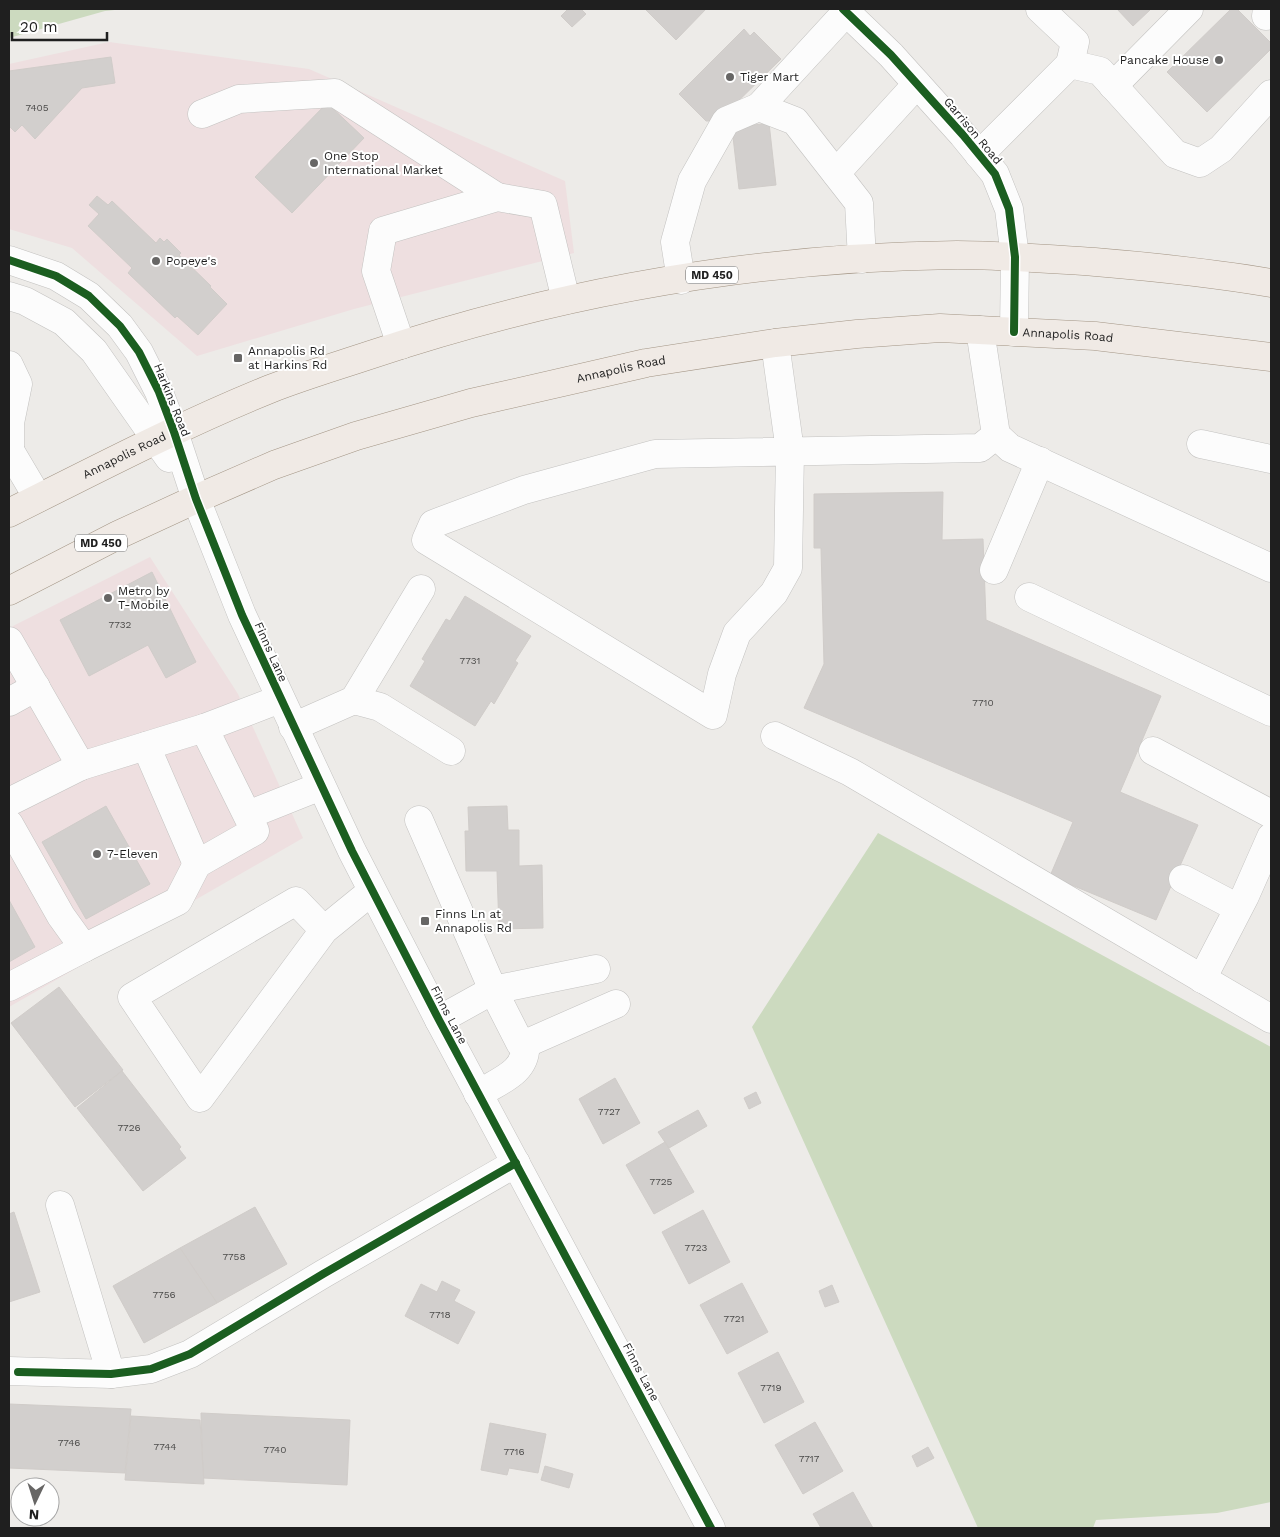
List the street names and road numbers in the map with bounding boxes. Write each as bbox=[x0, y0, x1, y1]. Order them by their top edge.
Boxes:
street label: Garrison Road bbox=[941, 95, 1005, 167]
road number: MD 450 bbox=[686, 266, 738, 284]
street label: Annapolis Road bbox=[1022, 325, 1114, 345]
street label: Annapolis Road bbox=[575, 353, 667, 386]
street label: Harkins Road bbox=[151, 361, 193, 439]
street label: Annapolis Road bbox=[80, 429, 168, 482]
road number: MD 450 bbox=[75, 534, 127, 552]
street label: Finns Lane bbox=[252, 620, 290, 684]
street label: Finns Lane bbox=[428, 983, 470, 1047]
street label: Finns Lane bbox=[620, 1340, 662, 1404]

